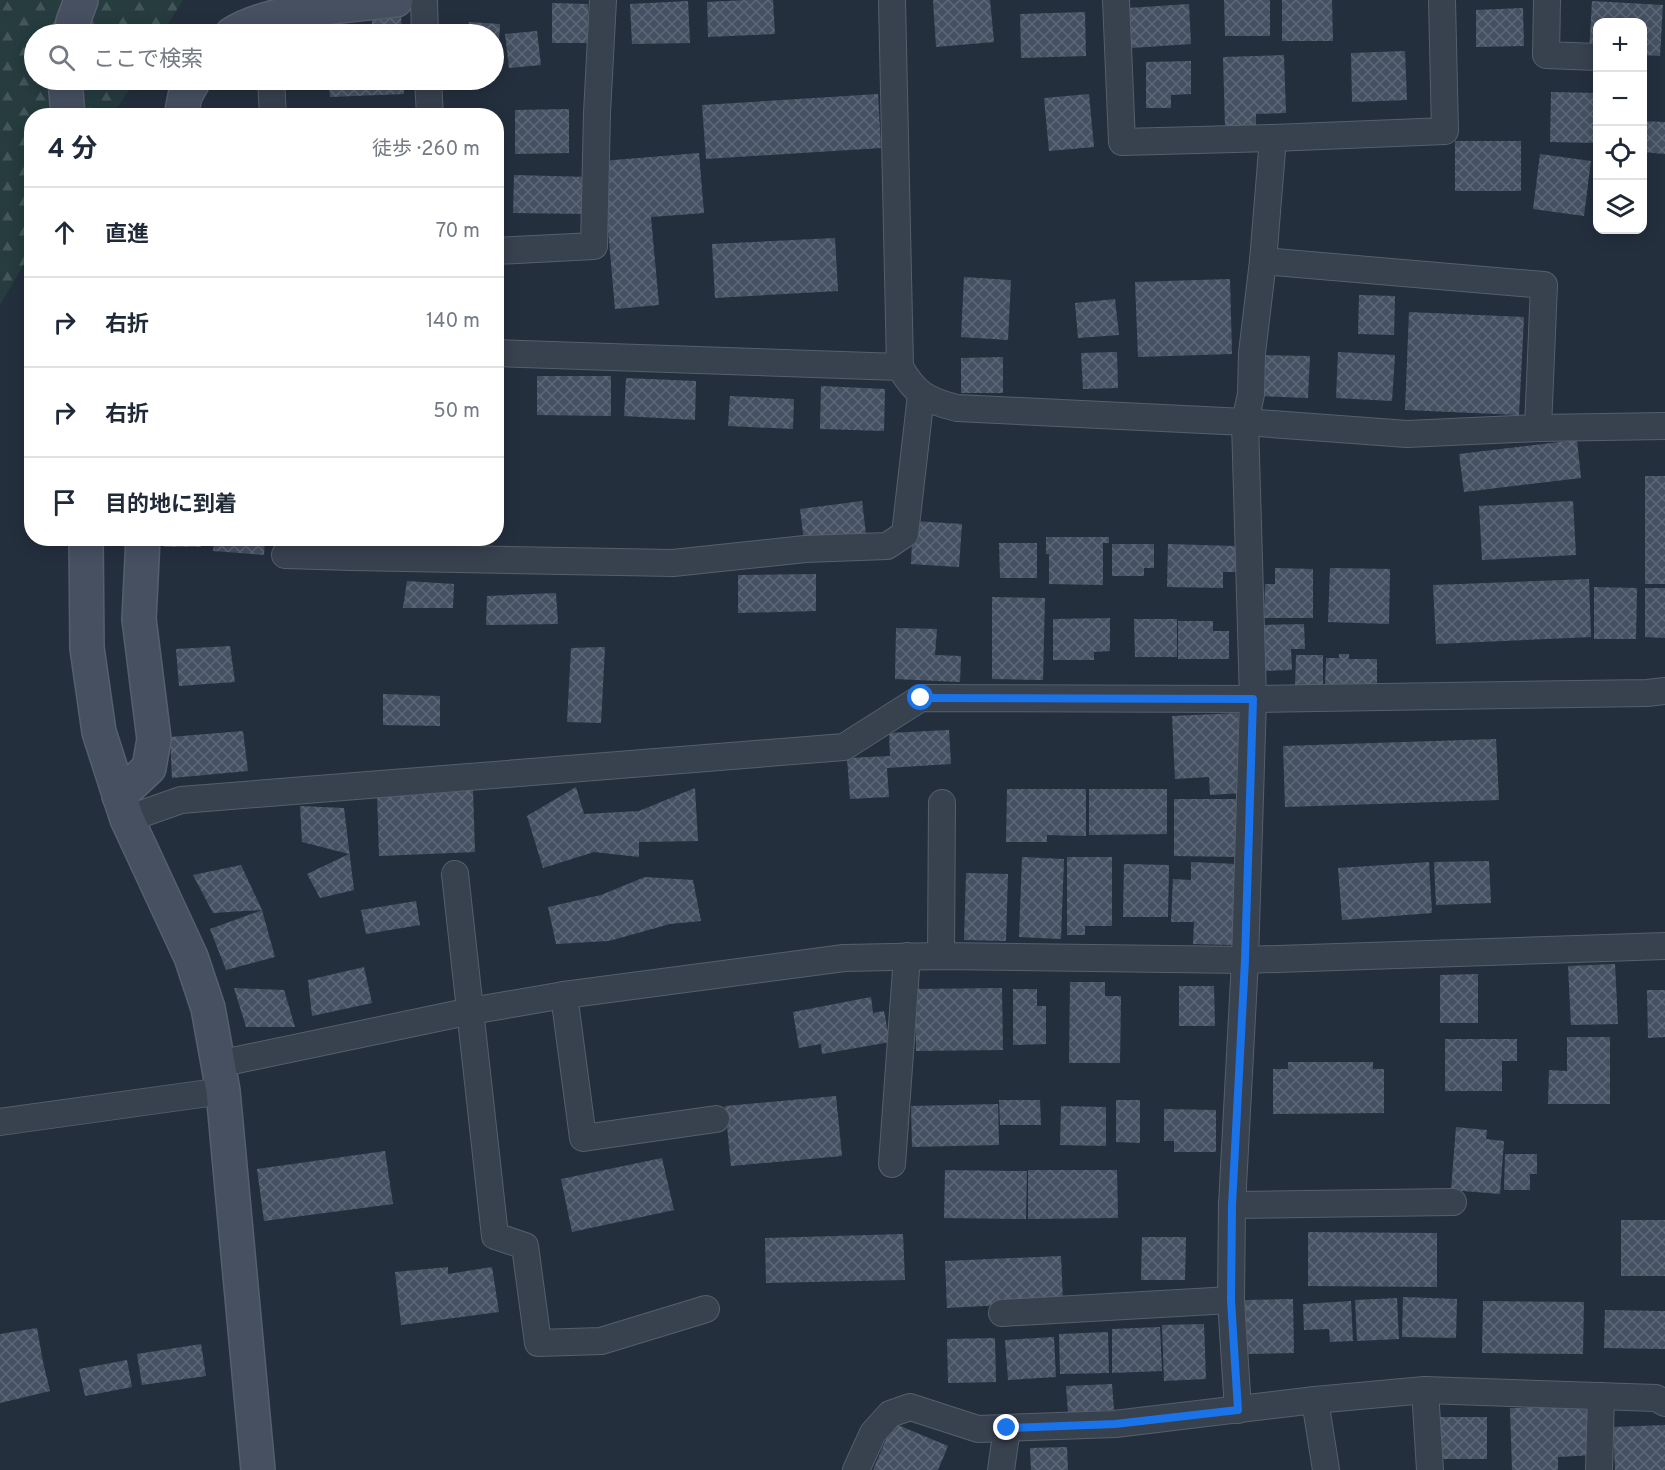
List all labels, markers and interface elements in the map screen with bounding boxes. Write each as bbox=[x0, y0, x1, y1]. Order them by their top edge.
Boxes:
map controls bbox=[1593, 18, 1647, 234]
button: + bbox=[1593, 18, 1647, 72]
search box bbox=[24, 24, 504, 90]
icon: search bbox=[45, 41, 78, 74]
text: ここで検索 bbox=[93, 47, 203, 74]
button: − bbox=[1593, 72, 1647, 126]
button: locate bbox=[1593, 126, 1647, 180]
text: 4 分 bbox=[48, 134, 97, 167]
text: 徒歩 · 260 m bbox=[372, 137, 480, 163]
button: layers bbox=[1593, 180, 1647, 234]
icon: ahead bbox=[48, 216, 81, 249]
text: 70 m bbox=[436, 219, 480, 245]
text: 直進 bbox=[105, 222, 149, 249]
icon: right bbox=[48, 306, 81, 339]
text: 140 m bbox=[426, 309, 480, 335]
text: 右折 bbox=[105, 312, 149, 339]
icon: right bbox=[48, 396, 81, 429]
text: 50 m bbox=[433, 399, 480, 425]
text: 右折 bbox=[105, 402, 149, 429]
icon: arrive bbox=[48, 486, 81, 519]
text: 目的地に到着 bbox=[105, 492, 237, 519]
route start bbox=[907, 684, 933, 710]
route end bbox=[993, 1414, 1019, 1440]

